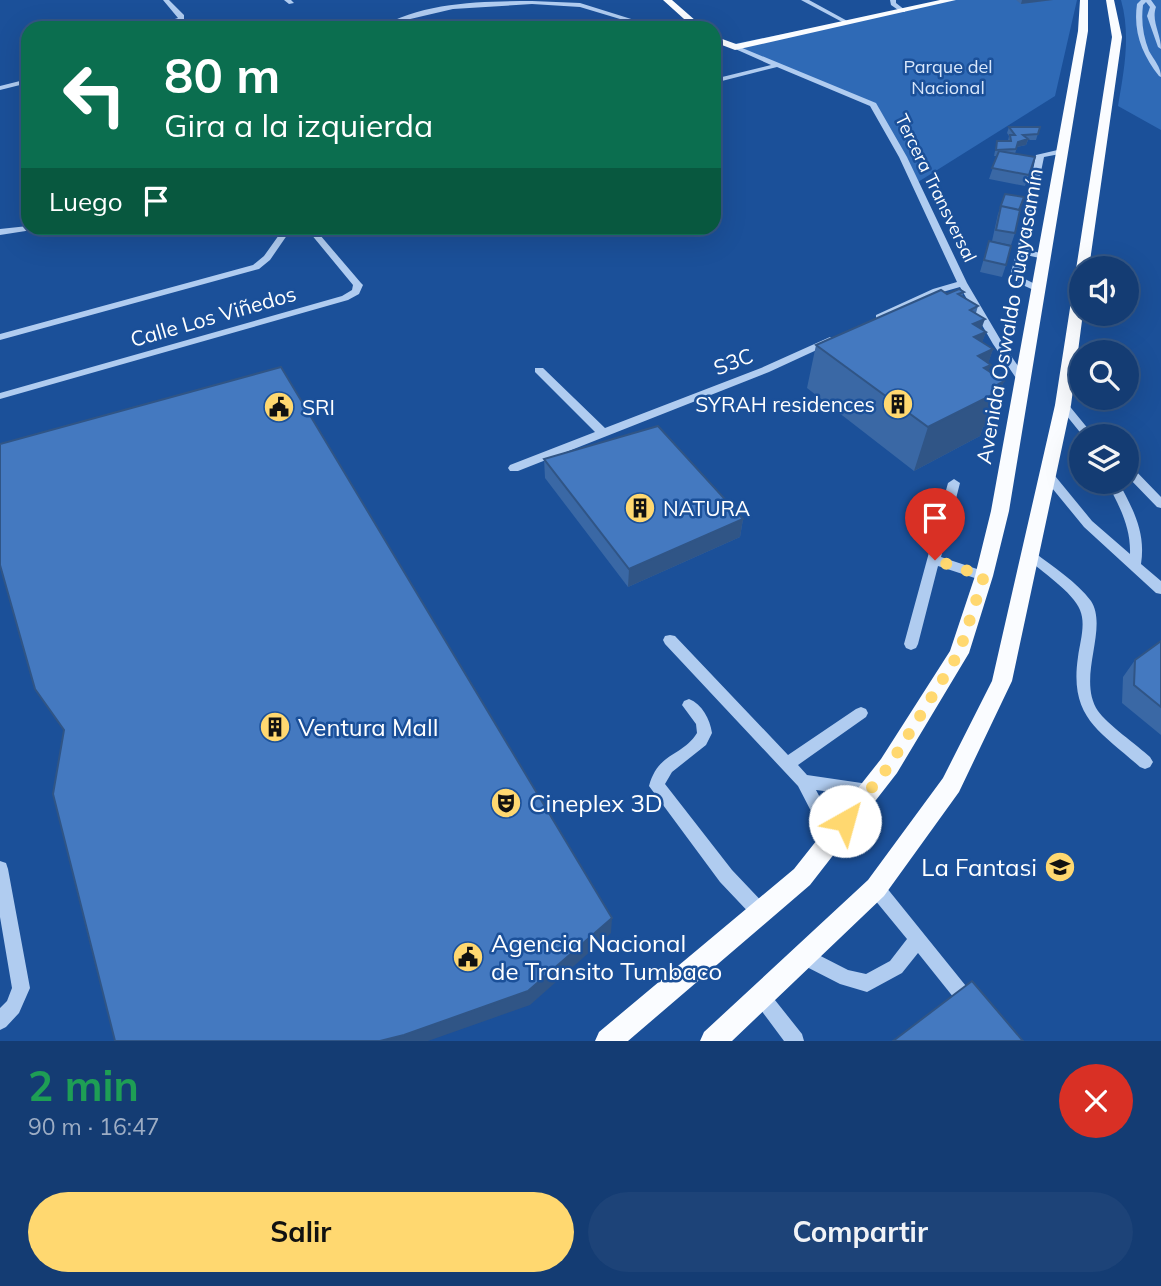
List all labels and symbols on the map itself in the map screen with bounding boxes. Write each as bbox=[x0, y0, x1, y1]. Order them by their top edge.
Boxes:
park label: Parque del Nacional bbox=[903, 55, 993, 99]
street label: Tercera Transversal bbox=[890, 110, 982, 266]
street label: Avenida Oswaldo Guayasamín bbox=[970, 166, 1048, 466]
street label: Calle Los Viñedos bbox=[127, 280, 299, 352]
street label: S3C bbox=[710, 342, 756, 380]
building icon: SYRAH residences bbox=[881, 387, 915, 421]
public building icon: SRI bbox=[262, 390, 296, 424]
place label: SYRAH residences bbox=[695, 391, 875, 417]
place label: SRI bbox=[302, 394, 335, 420]
pin bbox=[905, 488, 965, 560]
building icon: NATURA bbox=[623, 491, 657, 525]
place label: NATURA bbox=[663, 495, 751, 521]
building icon: Ventura Mall bbox=[258, 710, 292, 744]
place label: Ventura Mall bbox=[298, 712, 438, 742]
position arrow bbox=[808, 784, 882, 858]
theatre icon: Cineplex 3D bbox=[489, 786, 523, 820]
place label: Cineplex 3D bbox=[529, 788, 663, 818]
school or university icon: La Fantasi bbox=[1043, 850, 1077, 884]
place label: La Fantasi bbox=[921, 852, 1037, 882]
place label: Agencia Nacional de Transito Tumbaco bbox=[491, 928, 722, 986]
public building icon: Agencia Nacional de Transito Tumbaco bbox=[451, 940, 485, 974]

